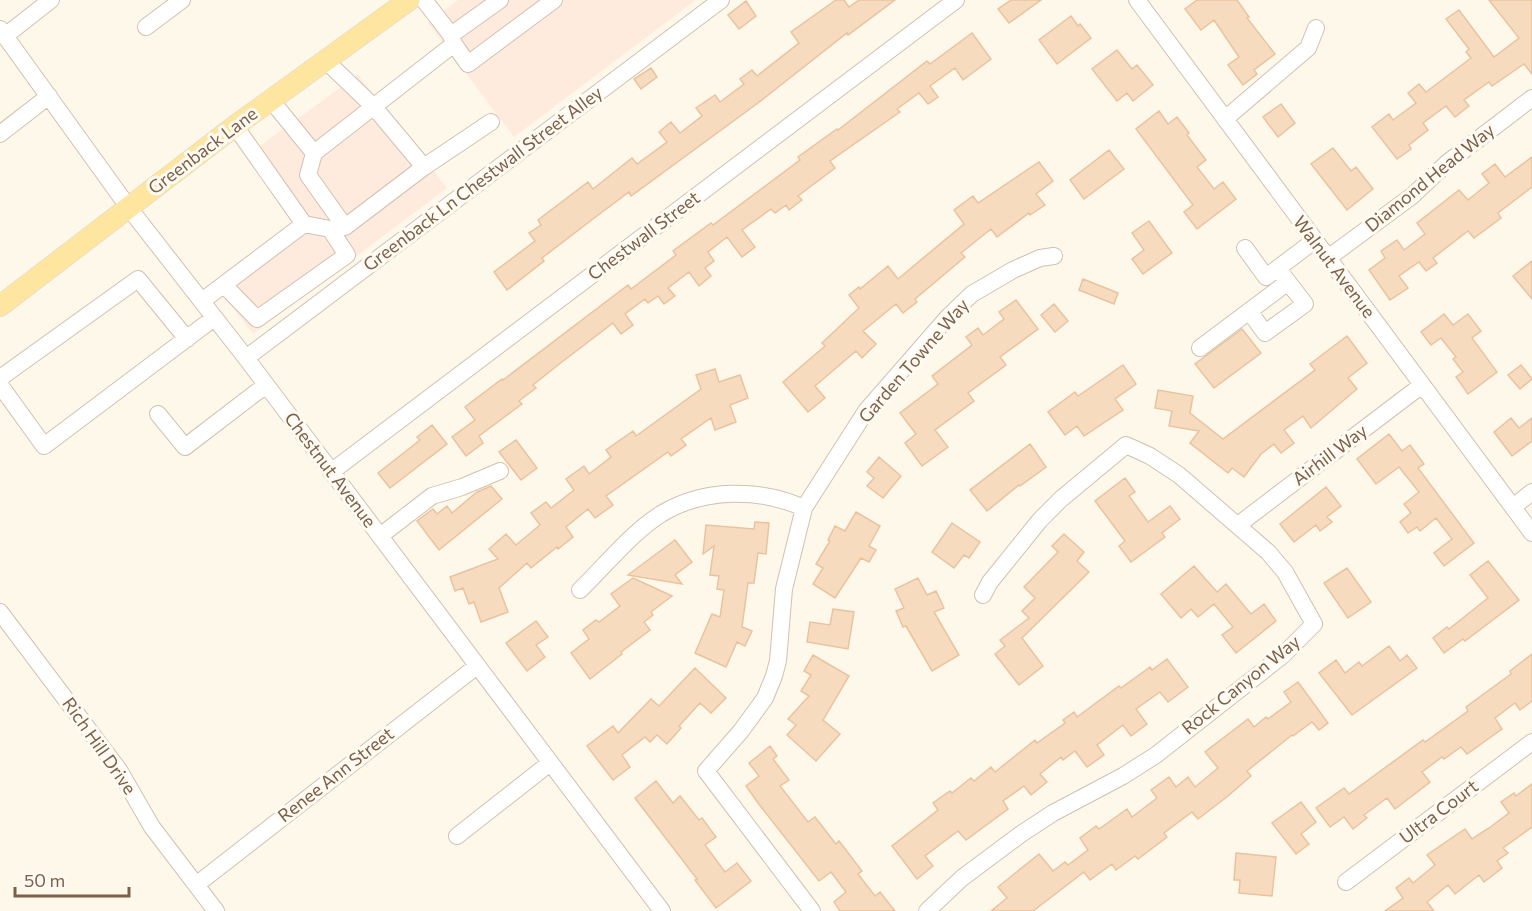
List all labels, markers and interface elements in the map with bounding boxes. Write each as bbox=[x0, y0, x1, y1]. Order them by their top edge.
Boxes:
street label: Greenback Ln Chestwall Street Alley bbox=[358, 81, 606, 275]
street label: Greenback Lane bbox=[143, 102, 261, 198]
street label: Diamond Head Way bbox=[1360, 118, 1499, 236]
street label: Chestwall Street bbox=[583, 186, 704, 285]
street label: Walnut Avenue bbox=[1289, 211, 1380, 322]
street label: Garden Towne Way bbox=[853, 294, 973, 427]
street label: Chestnut Avenue bbox=[280, 407, 381, 531]
street label: Airhill Way bbox=[1288, 419, 1371, 489]
street label: Rock Canyon Way bbox=[1177, 630, 1304, 739]
street label: Rich Hill Drive bbox=[58, 693, 141, 798]
street label: Renee Ann Street bbox=[273, 722, 398, 826]
street label: Ultra Court bbox=[1395, 775, 1482, 848]
scale bar bbox=[15, 860, 129, 898]
text: 50 m bbox=[24, 869, 65, 891]

